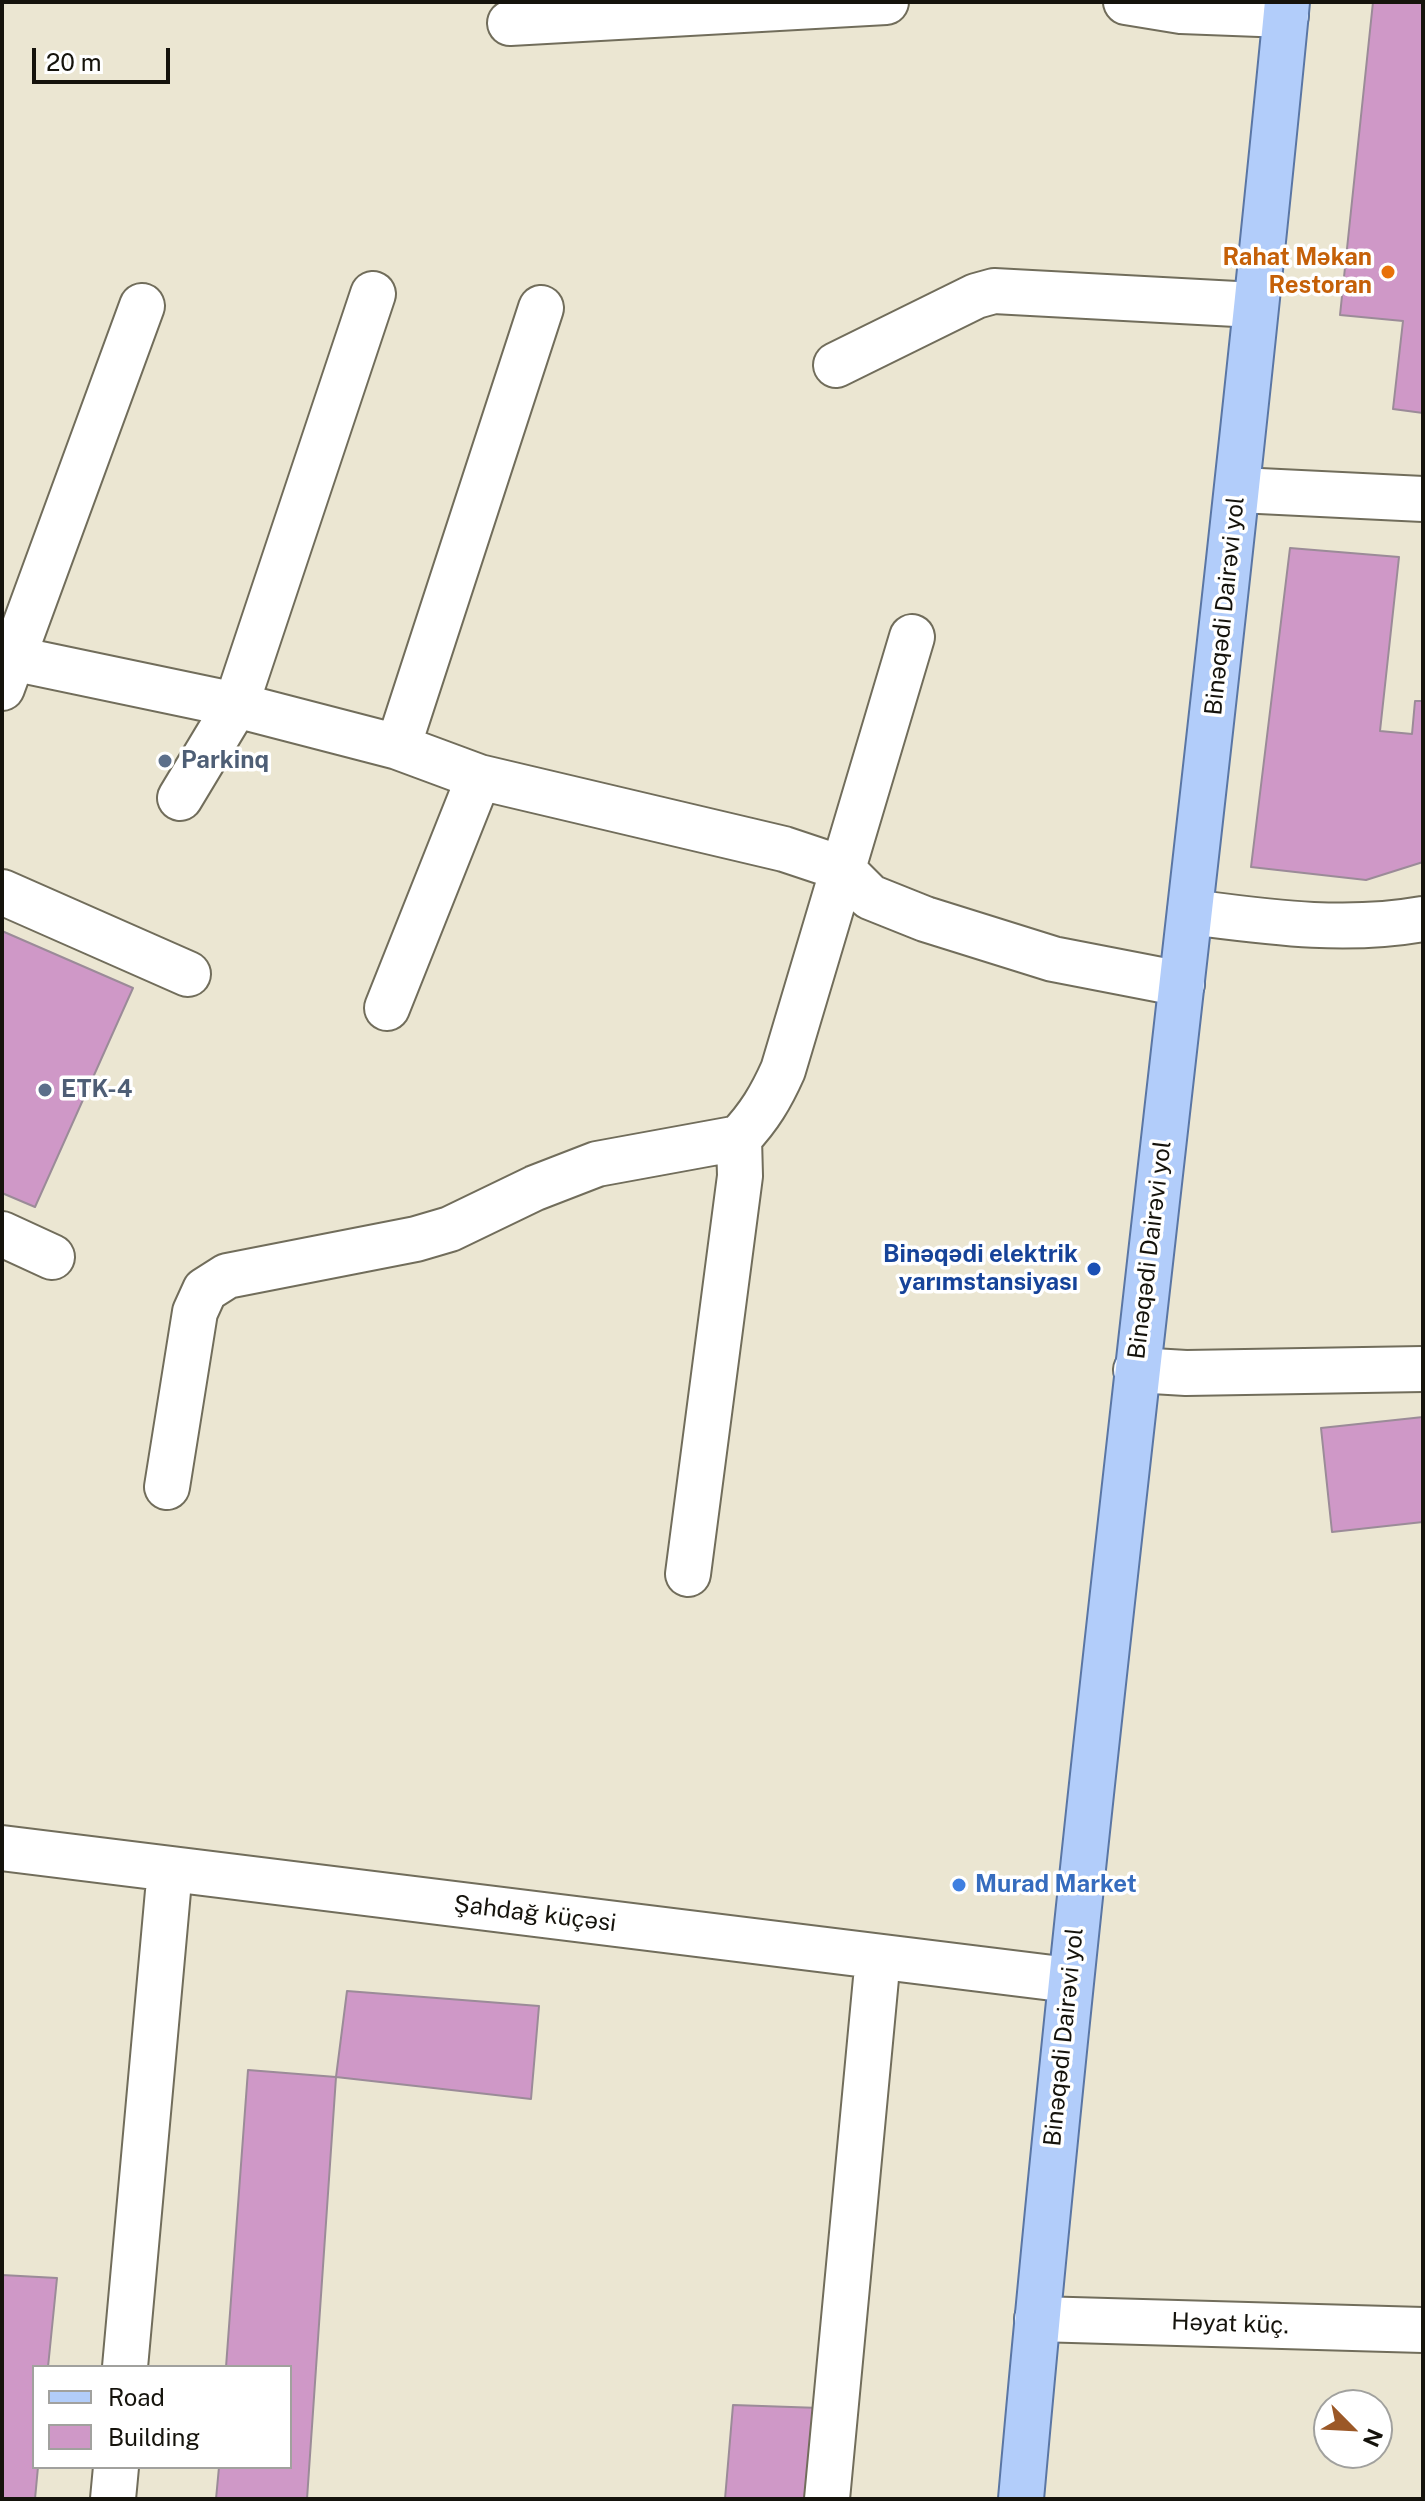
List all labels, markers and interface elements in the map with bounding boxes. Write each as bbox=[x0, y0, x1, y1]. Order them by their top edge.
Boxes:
scale bar bbox=[36, 32, 174, 82]
text: 20 m bbox=[46, 48, 102, 76]
place label: Rahat Məkan Restoran bbox=[1222, 244, 1372, 300]
marker: Rahat Məkan Restoran bbox=[1379, 263, 1397, 281]
street label: Binəqədi Dairəvi yol bbox=[1199, 495, 1251, 717]
place label: Parkinq bbox=[181, 747, 269, 775]
marker: Parkinq bbox=[156, 752, 174, 770]
place label: ETK-4 bbox=[61, 1076, 132, 1104]
marker: ETK-4 bbox=[36, 1081, 54, 1099]
street label: Binəqədi Dairəvi yol bbox=[1122, 1139, 1178, 1361]
place label: Binəqədi elektrik yarımstansiyası bbox=[883, 1241, 1078, 1297]
marker: Binəqədi elektrik yarımstansiyası bbox=[1085, 1260, 1103, 1278]
place label: Murad Market bbox=[975, 1871, 1137, 1899]
marker: Murad Market bbox=[950, 1876, 968, 1894]
street label: Şahdağ küçəsi bbox=[452, 1890, 618, 1938]
street label: Binəqədi Dairəvi yol bbox=[1038, 1926, 1090, 2148]
street label: Həyat küç. bbox=[1171, 2308, 1289, 2340]
legend bbox=[32, 2365, 292, 2469]
text: Road bbox=[108, 2383, 165, 2411]
north arrow bbox=[1313, 2389, 1393, 2469]
text: Building bbox=[108, 2423, 200, 2451]
text: N bbox=[1358, 2425, 1388, 2451]

